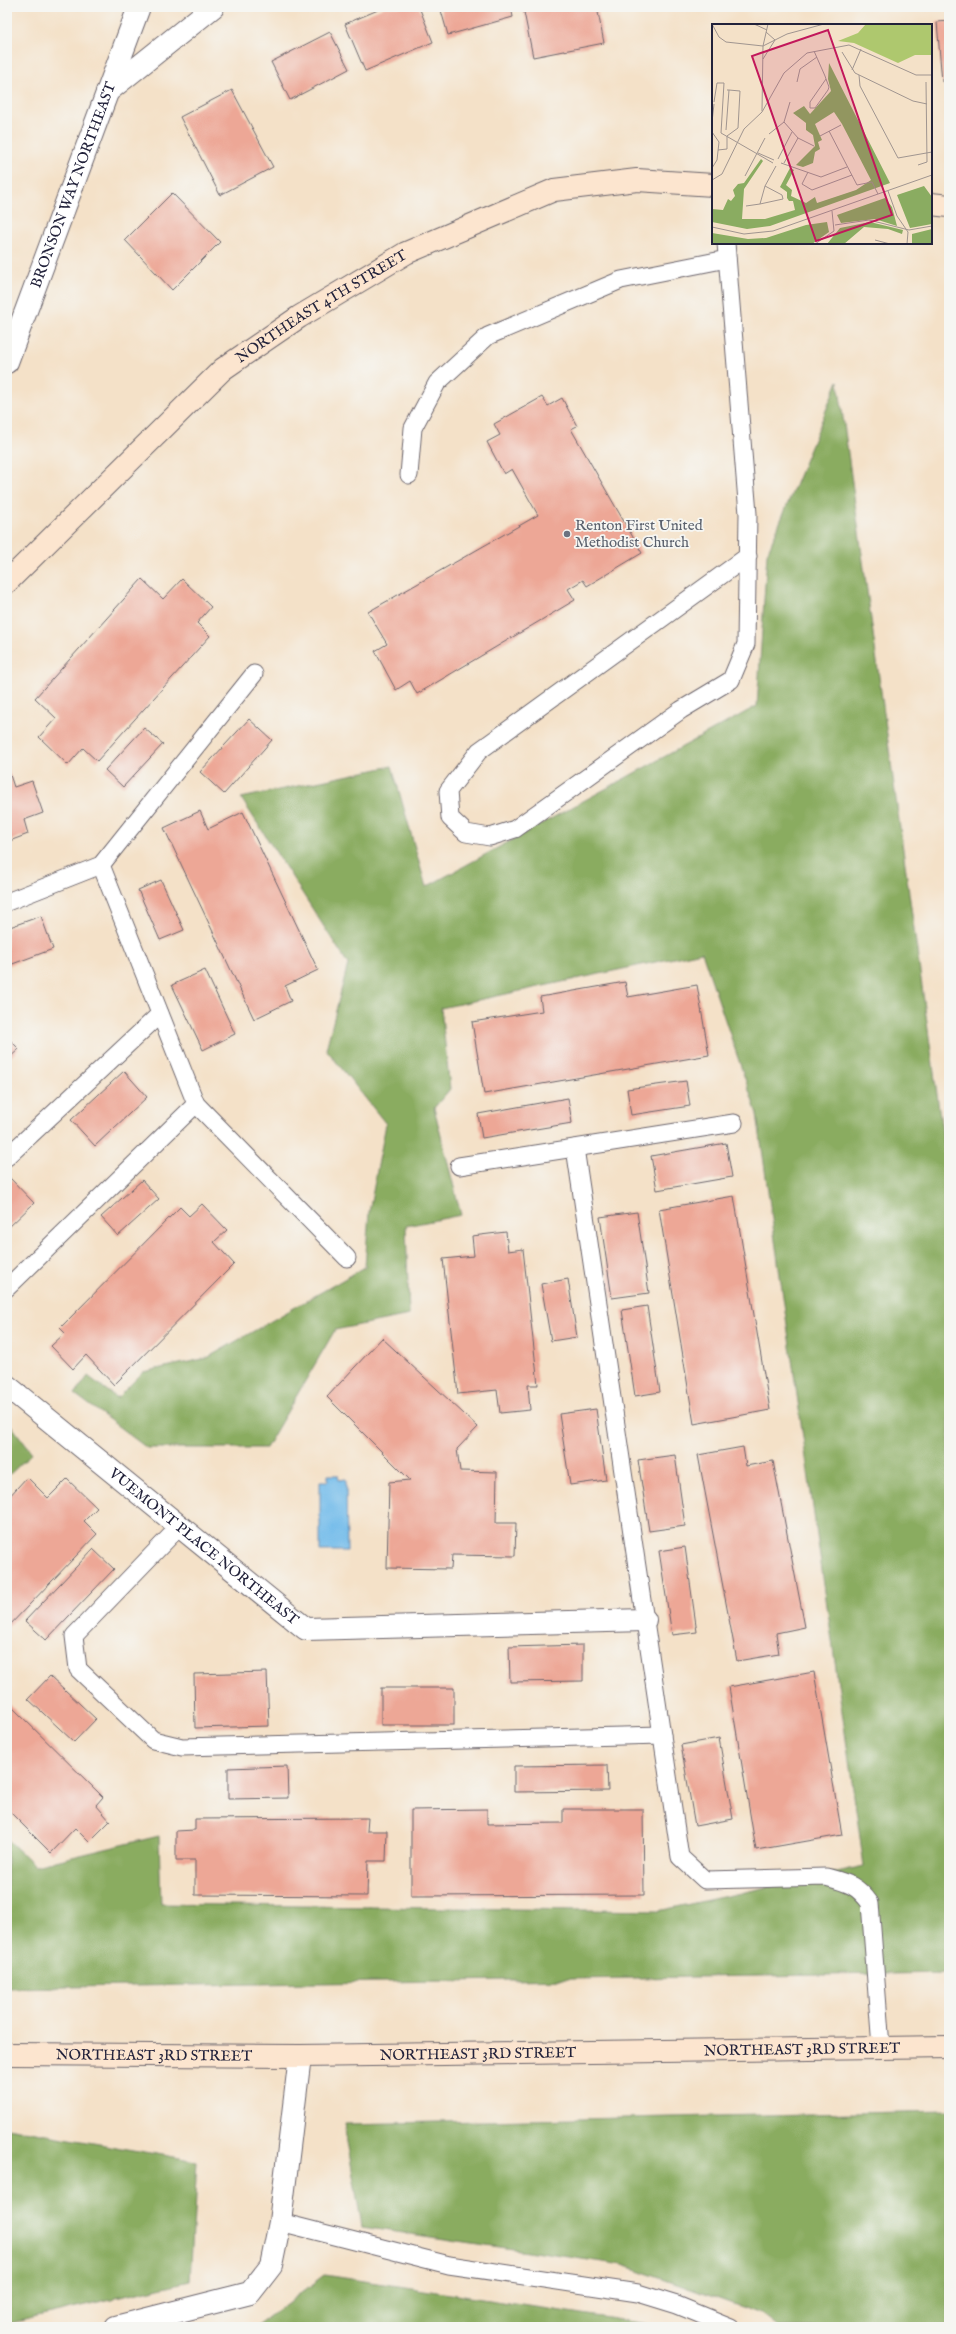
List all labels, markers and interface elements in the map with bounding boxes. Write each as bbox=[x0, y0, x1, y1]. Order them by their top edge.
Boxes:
inset map bbox=[712, 24, 932, 244]
street label: BRONSON WAY NORTHEAST bbox=[26, 79, 120, 291]
street label: NORTHEAST 4TH STREET bbox=[232, 245, 410, 367]
place label: Renton First United Methodist Church bbox=[575, 516, 704, 552]
marker: Renton First United Methodist Church bbox=[562, 529, 572, 539]
street label: VUEMONT PLACE NORTHEAST bbox=[105, 1463, 303, 1629]
street label: NORTHEAST 3RD STREET bbox=[704, 2038, 900, 2060]
street label: NORTHEAST 3RD STREET bbox=[380, 2043, 576, 2064]
street label: NORTHEAST 3RD STREET bbox=[56, 2045, 252, 2065]

